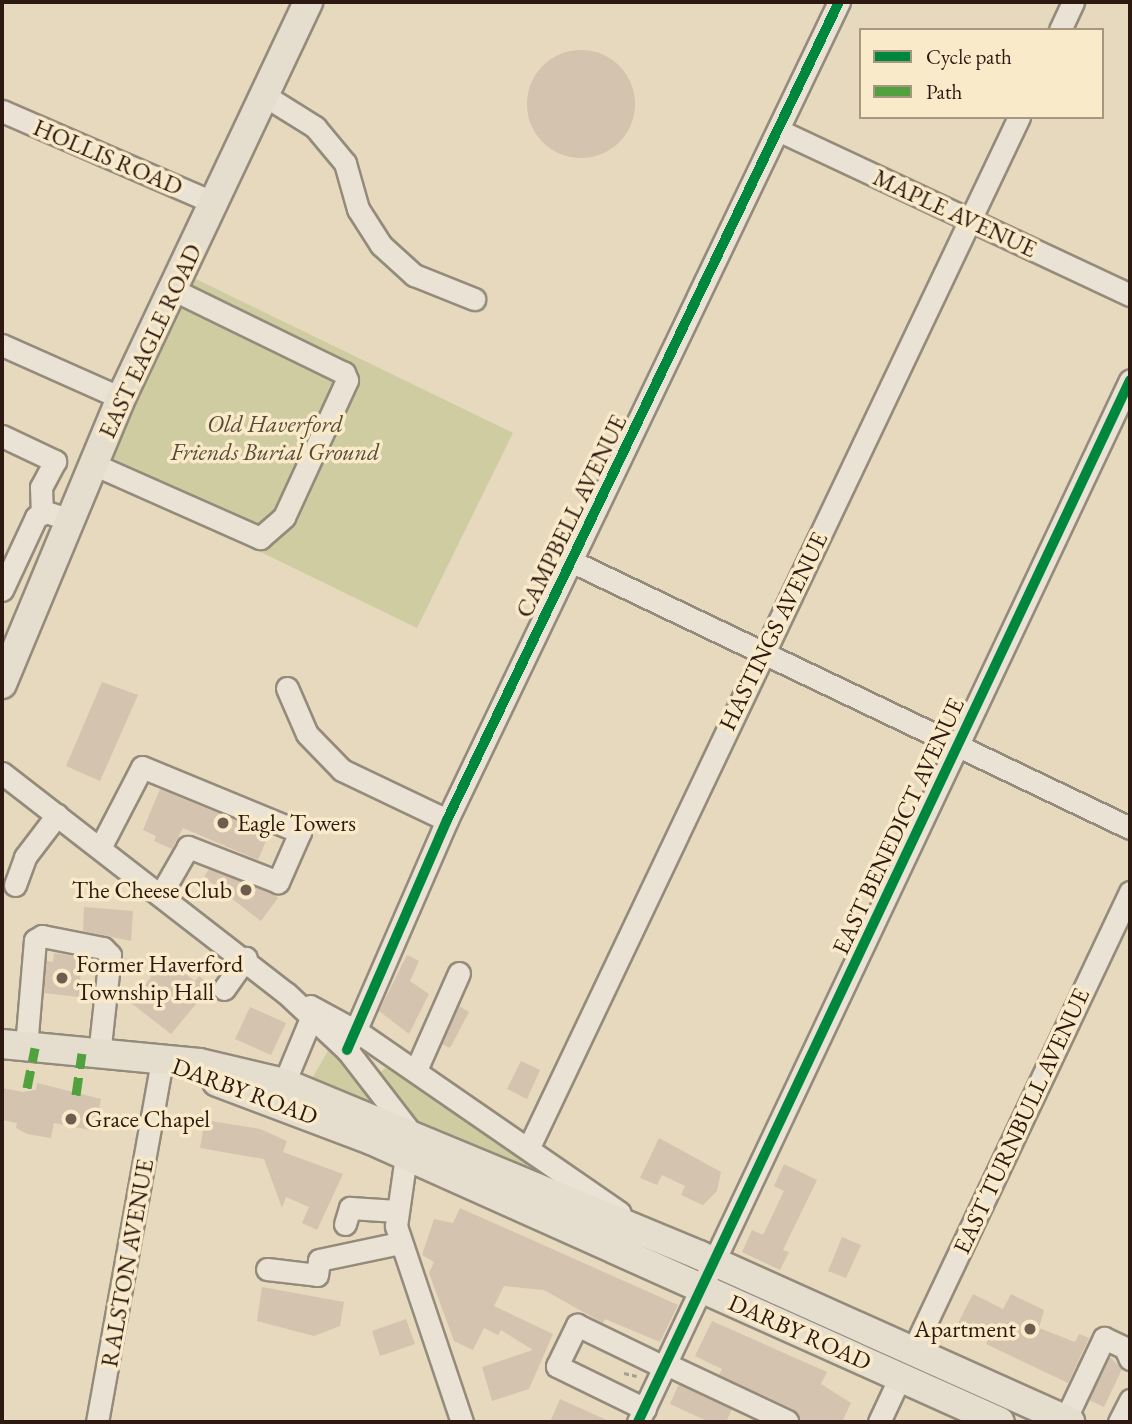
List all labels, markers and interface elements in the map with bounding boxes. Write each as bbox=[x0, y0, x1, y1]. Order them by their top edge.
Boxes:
legend bbox=[859, 28, 1104, 119]
text: Cycle path bbox=[926, 43, 1012, 70]
text: Path bbox=[926, 78, 962, 105]
street label: HOLLIS ROAD bbox=[29, 113, 187, 201]
street label: MAPLE AVENUE bbox=[869, 163, 1041, 263]
street label: EAST EAGLE ROAD bbox=[92, 239, 208, 443]
park label: Old Haverford Friends Burial Ground bbox=[171, 410, 379, 466]
street label: CAMPBELL AVENUE bbox=[509, 410, 633, 622]
street label: HASTINGS AVENUE bbox=[712, 527, 834, 735]
street label: EAST BENEDICT AVENUE bbox=[826, 693, 970, 959]
place label: Eagle Towers bbox=[237, 809, 356, 837]
marker: Eagle Towers bbox=[215, 815, 231, 831]
place label: The Cheese Club bbox=[72, 876, 232, 904]
marker: The Cheese Club bbox=[238, 882, 254, 898]
place label: Former Haverford Township Hall bbox=[76, 950, 243, 1006]
marker: Former Haverford Township Hall bbox=[54, 970, 70, 986]
street label: EAST TURNBULL AVENUE bbox=[947, 984, 1095, 1258]
street label: DARBY ROAD bbox=[168, 1051, 322, 1131]
place label: Grace Chapel bbox=[85, 1105, 210, 1133]
marker: Grace Chapel bbox=[63, 1111, 79, 1127]
street label: RALSTON AVENUE bbox=[95, 1157, 159, 1369]
street label: DARBY ROAD bbox=[724, 1288, 876, 1376]
place label: Apartment bbox=[914, 1315, 1016, 1343]
marker: Apartment bbox=[1022, 1321, 1038, 1337]

